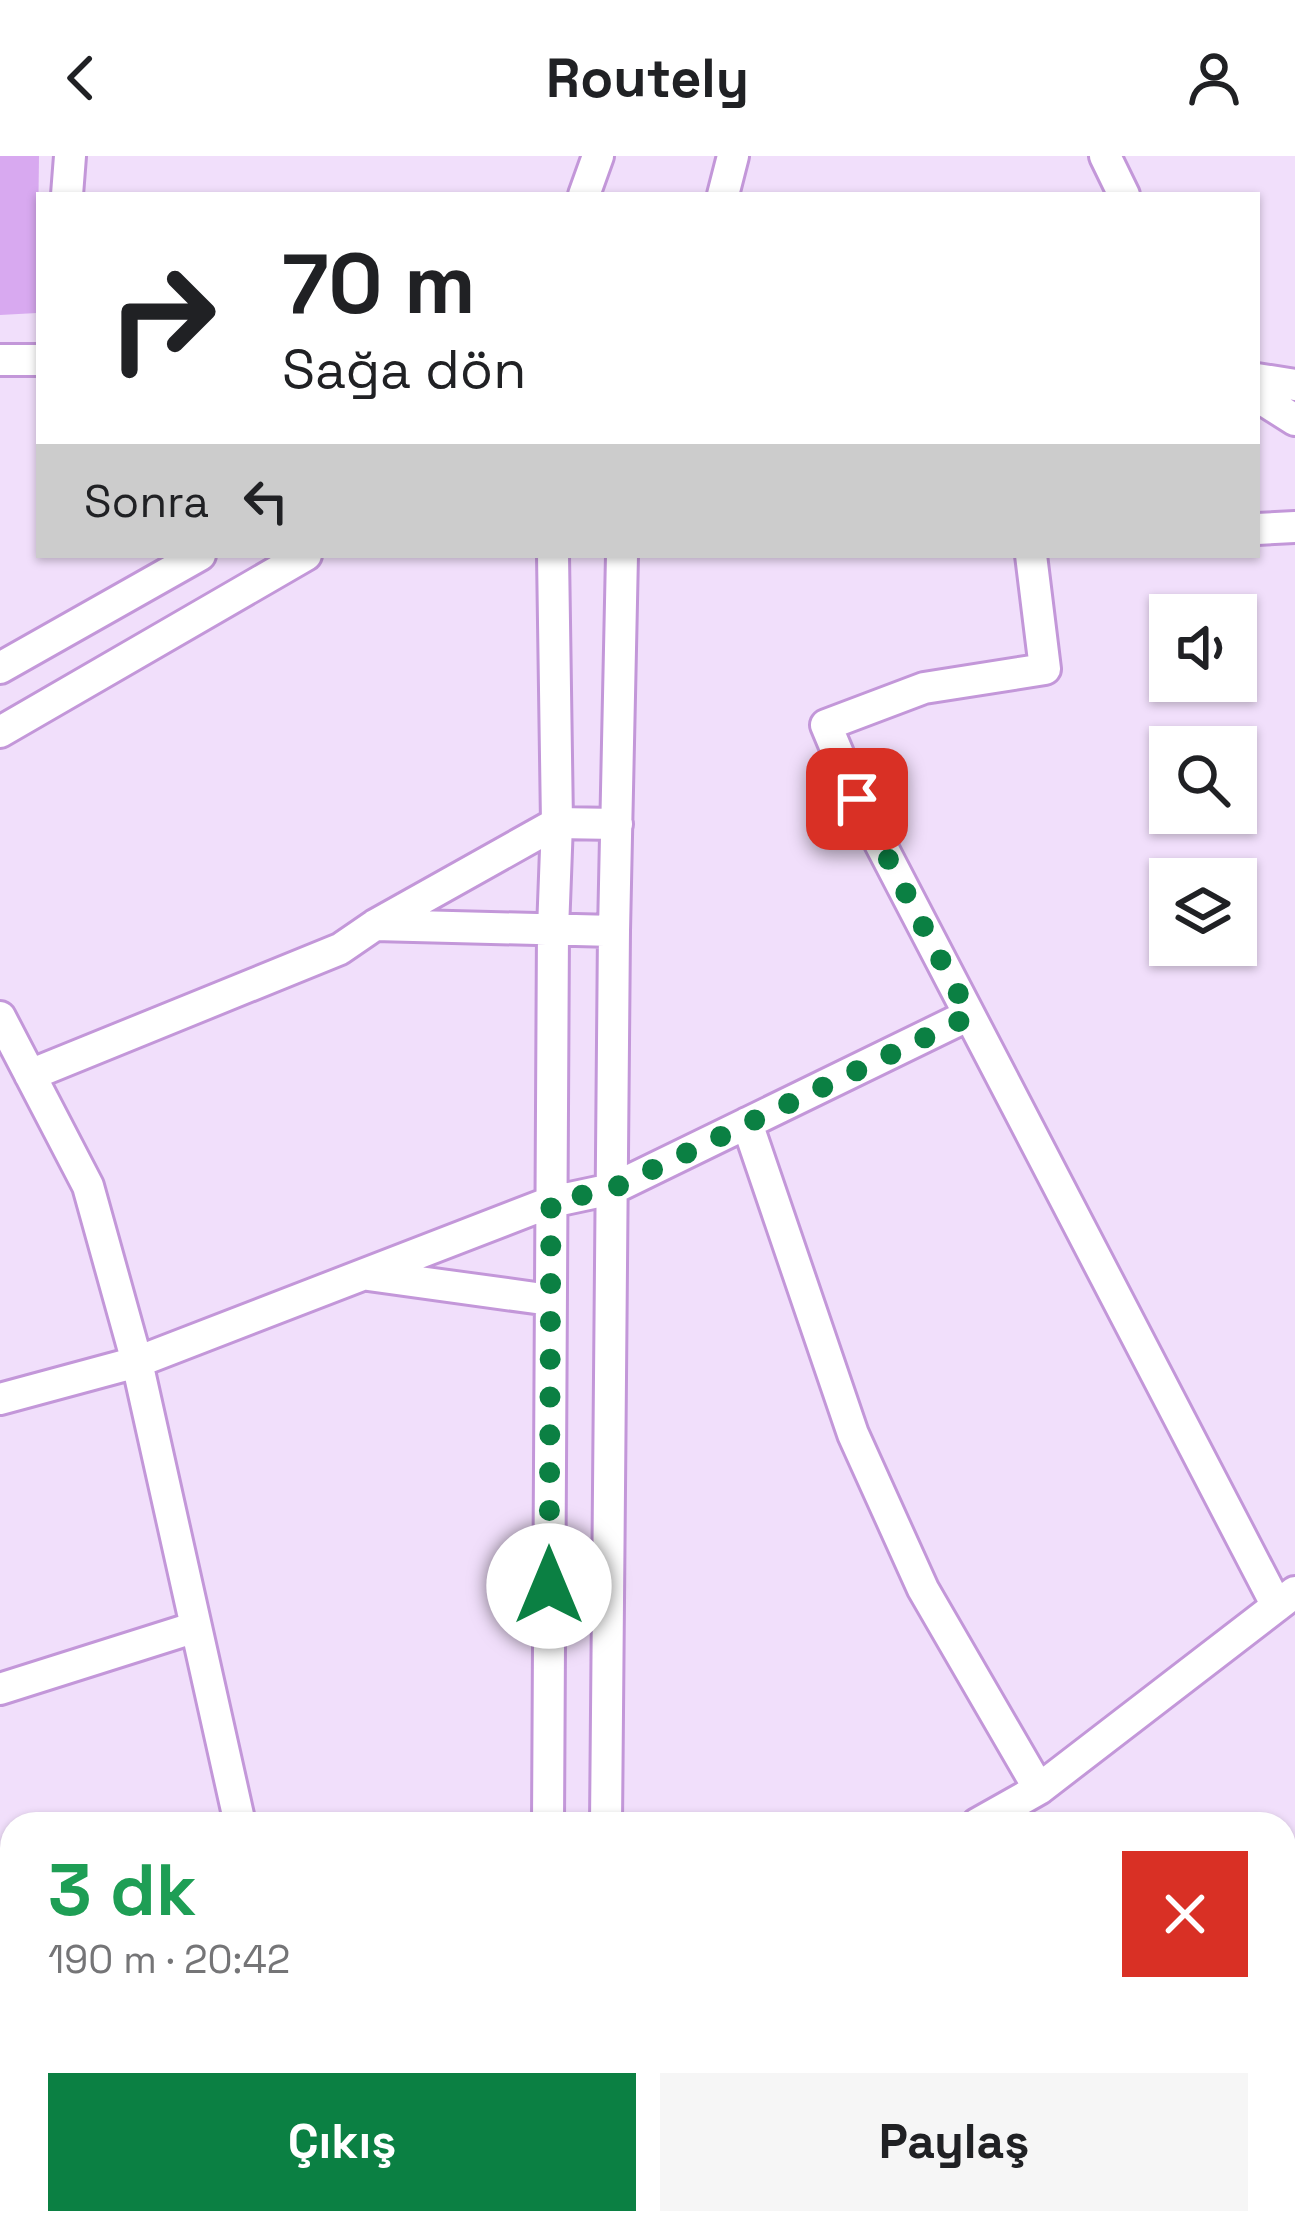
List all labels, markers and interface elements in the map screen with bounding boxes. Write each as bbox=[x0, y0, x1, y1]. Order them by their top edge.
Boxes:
text: Routely bbox=[546, 44, 749, 113]
icon: back bbox=[48, 45, 114, 111]
icon: person bbox=[1181, 45, 1247, 111]
text: 70 m bbox=[282, 230, 476, 338]
icon: right bbox=[84, 240, 240, 396]
text: Sağa dön bbox=[282, 335, 526, 404]
icon: left bbox=[233, 468, 299, 534]
text: Sonra bbox=[84, 473, 209, 530]
map controls bbox=[1149, 594, 1257, 966]
button: sound bbox=[1149, 594, 1257, 702]
button: search bbox=[1149, 726, 1257, 834]
pin bbox=[806, 748, 908, 850]
icon: arrive bbox=[824, 766, 890, 832]
button: layers bbox=[1149, 858, 1257, 966]
position arrow bbox=[486, 1523, 612, 1649]
text: 3 dk bbox=[48, 1844, 197, 1936]
button: close bbox=[1122, 1851, 1248, 1977]
text: 190 m · 20:42 bbox=[48, 1935, 290, 1984]
button: Çıkış bbox=[48, 2073, 636, 2211]
button: Paylaş bbox=[660, 2073, 1248, 2211]

